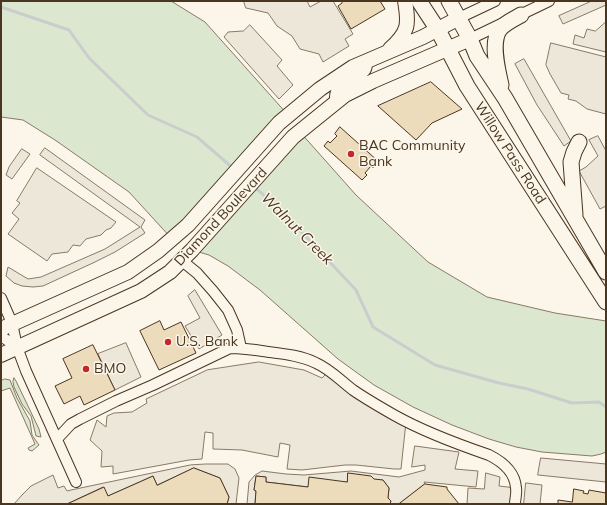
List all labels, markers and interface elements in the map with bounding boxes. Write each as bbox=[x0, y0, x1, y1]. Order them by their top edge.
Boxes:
street label: Willow Pass Road bbox=[471, 99, 549, 207]
place label: BAC Community Bank bbox=[359, 138, 465, 170]
marker: BAC Community Bank bbox=[346, 149, 356, 159]
street label: Diamond Boulevard bbox=[171, 164, 271, 270]
water label: Walnut Creek bbox=[257, 189, 337, 269]
place label: U.S. Bank bbox=[176, 334, 238, 350]
marker: U.S. Bank bbox=[163, 337, 173, 347]
place label: BMO bbox=[94, 361, 126, 377]
marker: BMO bbox=[81, 364, 91, 374]

